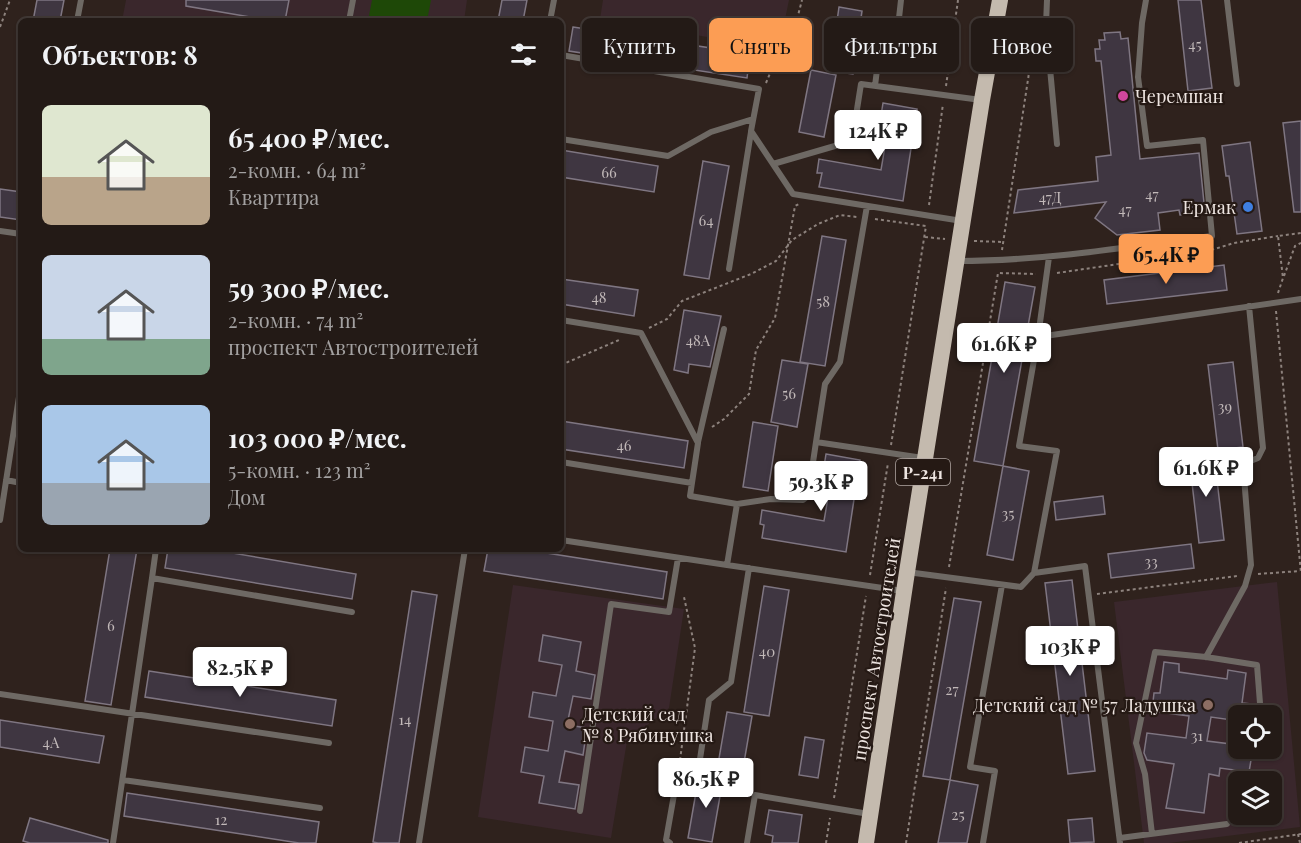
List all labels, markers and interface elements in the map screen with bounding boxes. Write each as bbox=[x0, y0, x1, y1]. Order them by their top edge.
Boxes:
chip: Купить bbox=[582, 18, 697, 72]
chip: Снять bbox=[709, 18, 812, 72]
chip: Фильтры bbox=[824, 18, 959, 72]
chip: Новое bbox=[971, 18, 1073, 72]
house number: 45 bbox=[1188, 34, 1202, 54]
text: Объектов: 8 bbox=[42, 37, 198, 72]
icon: filters bbox=[507, 38, 540, 71]
place label: Черемшан bbox=[1135, 84, 1223, 108]
marker: Черемшан bbox=[1116, 89, 1130, 103]
pin: 124K ₽ bbox=[829, 110, 927, 161]
text: 124K ₽ bbox=[848, 116, 908, 143]
text: 65 400 ₽/мес. bbox=[228, 120, 390, 155]
icon: home bbox=[90, 129, 162, 201]
text: 2-комн. · 64 m² bbox=[228, 156, 366, 183]
house number: 66 bbox=[601, 162, 617, 182]
text: Квартира bbox=[228, 183, 319, 210]
house number: 47 bbox=[1145, 184, 1159, 204]
house number: 47Д bbox=[1039, 187, 1062, 207]
place label: Ермак bbox=[1183, 195, 1236, 219]
house number: 47 bbox=[1118, 199, 1132, 219]
marker: Ермак bbox=[1241, 200, 1255, 214]
house number: 64 bbox=[698, 210, 714, 230]
pin: 65.4K ₽ bbox=[1111, 234, 1221, 285]
text: 65.4K ₽ bbox=[1133, 240, 1199, 267]
text: 59 300 ₽/мес. bbox=[228, 270, 390, 305]
icon: home bbox=[90, 279, 162, 351]
house number: 48 bbox=[591, 287, 607, 307]
house number: 58 bbox=[816, 291, 830, 311]
text: 2-комн. · 74 m² bbox=[228, 306, 363, 333]
pin: 61.6K ₽ bbox=[949, 323, 1059, 374]
text: 61.6K ₽ bbox=[971, 329, 1037, 356]
house number: 48А bbox=[686, 330, 711, 350]
text: проспект Автостроителей bbox=[228, 333, 478, 360]
house number: 56 bbox=[782, 383, 796, 403]
house number: 39 bbox=[1218, 396, 1232, 416]
text: 103 000 ₽/мес. bbox=[228, 420, 407, 455]
icon: home bbox=[90, 429, 162, 501]
house number: 46 bbox=[616, 435, 632, 455]
pin: 61.6K ₽ bbox=[1151, 447, 1261, 498]
text: 61.6K ₽ bbox=[1173, 453, 1239, 480]
text: 5-комн. · 123 m² bbox=[228, 456, 371, 483]
road number: Р-241 bbox=[896, 459, 950, 485]
pin: 59.3K ₽ bbox=[766, 461, 876, 512]
text: 59.3K ₽ bbox=[788, 467, 854, 494]
text: Дом bbox=[228, 483, 265, 510]
house number: 35 bbox=[1002, 503, 1015, 523]
street label: проспект Автостроителей bbox=[847, 536, 905, 762]
house number: 33 bbox=[1144, 551, 1158, 571]
house number: 6 bbox=[107, 615, 115, 635]
pin: 103K ₽ bbox=[1021, 626, 1119, 677]
text: 103K ₽ bbox=[1040, 632, 1100, 659]
house number: 40 bbox=[759, 641, 775, 661]
pin: 82.5K ₽ bbox=[185, 647, 295, 698]
text: 82.5K ₽ bbox=[207, 653, 273, 680]
house number: 27 bbox=[945, 679, 959, 699]
place label: Детский сад № 57 Ладушка bbox=[973, 693, 1196, 717]
marker: Детский сад № 57 Ладушка bbox=[1201, 698, 1215, 712]
place label: Детский сад № 8 Рябинушка bbox=[582, 702, 713, 747]
map controls bbox=[1228, 705, 1282, 825]
button: locate bbox=[1228, 705, 1282, 759]
house number: 14 bbox=[399, 709, 411, 729]
marker: Детский сад № 8 Рябинушка bbox=[563, 717, 577, 731]
house number: 31 bbox=[1191, 725, 1204, 745]
house number: 4А bbox=[43, 732, 60, 752]
pin: 86.5K ₽ bbox=[651, 758, 761, 809]
text: 86.5K ₽ bbox=[672, 764, 740, 791]
button: layers bbox=[1228, 771, 1282, 825]
house number: 25 bbox=[951, 804, 965, 824]
house number: 12 bbox=[215, 809, 227, 829]

